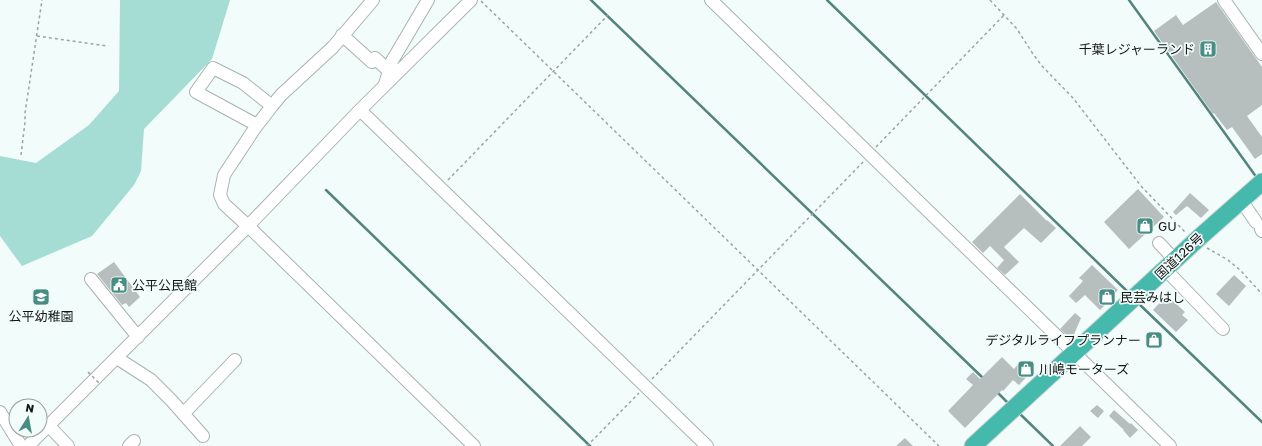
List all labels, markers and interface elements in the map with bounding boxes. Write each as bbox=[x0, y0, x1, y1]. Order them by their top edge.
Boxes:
building icon: 千葉レジャーランド bbox=[1198, 39, 1218, 59]
place label: 千葉レジャーランド bbox=[1079, 41, 1195, 57]
shop icon: GU bbox=[1135, 216, 1155, 236]
place label: GU bbox=[1158, 218, 1177, 234]
street label: 国道126号 bbox=[1151, 229, 1207, 283]
public building icon: 公平公民館 bbox=[109, 275, 129, 295]
place label: 公平公民館 bbox=[132, 277, 197, 293]
school or university icon: 公平幼稚園 bbox=[31, 287, 51, 307]
shop icon: 民芸みはし bbox=[1097, 287, 1117, 307]
place label: 民芸みはし bbox=[1120, 289, 1185, 305]
place label: 公平幼稚園 bbox=[8, 308, 74, 324]
shop icon: デジタルライフプランナー bbox=[1144, 330, 1164, 350]
place label: デジタルライフプランナー bbox=[985, 332, 1141, 348]
shop icon: 川嶋モーターズ bbox=[1016, 359, 1036, 379]
place label: 川嶋モーターズ bbox=[1039, 361, 1129, 377]
north arrow bbox=[8, 398, 48, 438]
text: N bbox=[25, 401, 35, 415]

